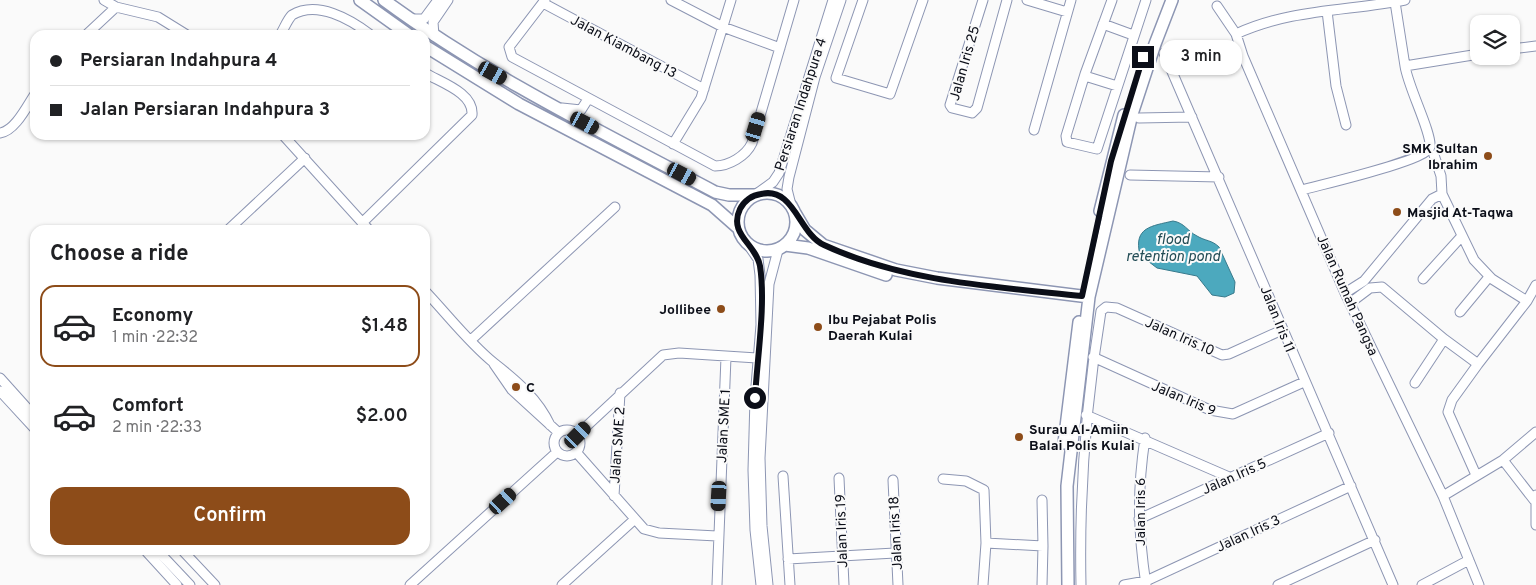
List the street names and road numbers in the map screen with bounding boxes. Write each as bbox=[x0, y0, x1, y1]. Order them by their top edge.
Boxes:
street label: Jalan Kiambang 13 bbox=[567, 12, 679, 83]
street label: Jalan Iris 25 bbox=[947, 24, 984, 103]
street label: Persiaran Indahpura 4 bbox=[772, 36, 831, 173]
street label: Jalan Rumah Pangsa bbox=[1312, 232, 1381, 359]
street label: Jalan Iris 11 bbox=[1256, 284, 1298, 355]
street label: Jalan Iris 10 bbox=[1142, 314, 1217, 360]
street label: Jalan Iris 9 bbox=[1149, 378, 1218, 421]
street label: Jalan SME 1 bbox=[714, 389, 735, 463]
street label: Jalan SME 2 bbox=[607, 406, 630, 484]
street label: Jalan Iris 5 bbox=[1200, 456, 1270, 499]
street label: Jalan Iris 6 bbox=[1133, 478, 1150, 546]
street label: Jalan Iris 19 bbox=[833, 494, 852, 568]
street label: Jalan Iris 18 bbox=[886, 496, 907, 570]
street label: Jalan Iris 3 bbox=[1214, 512, 1283, 557]

